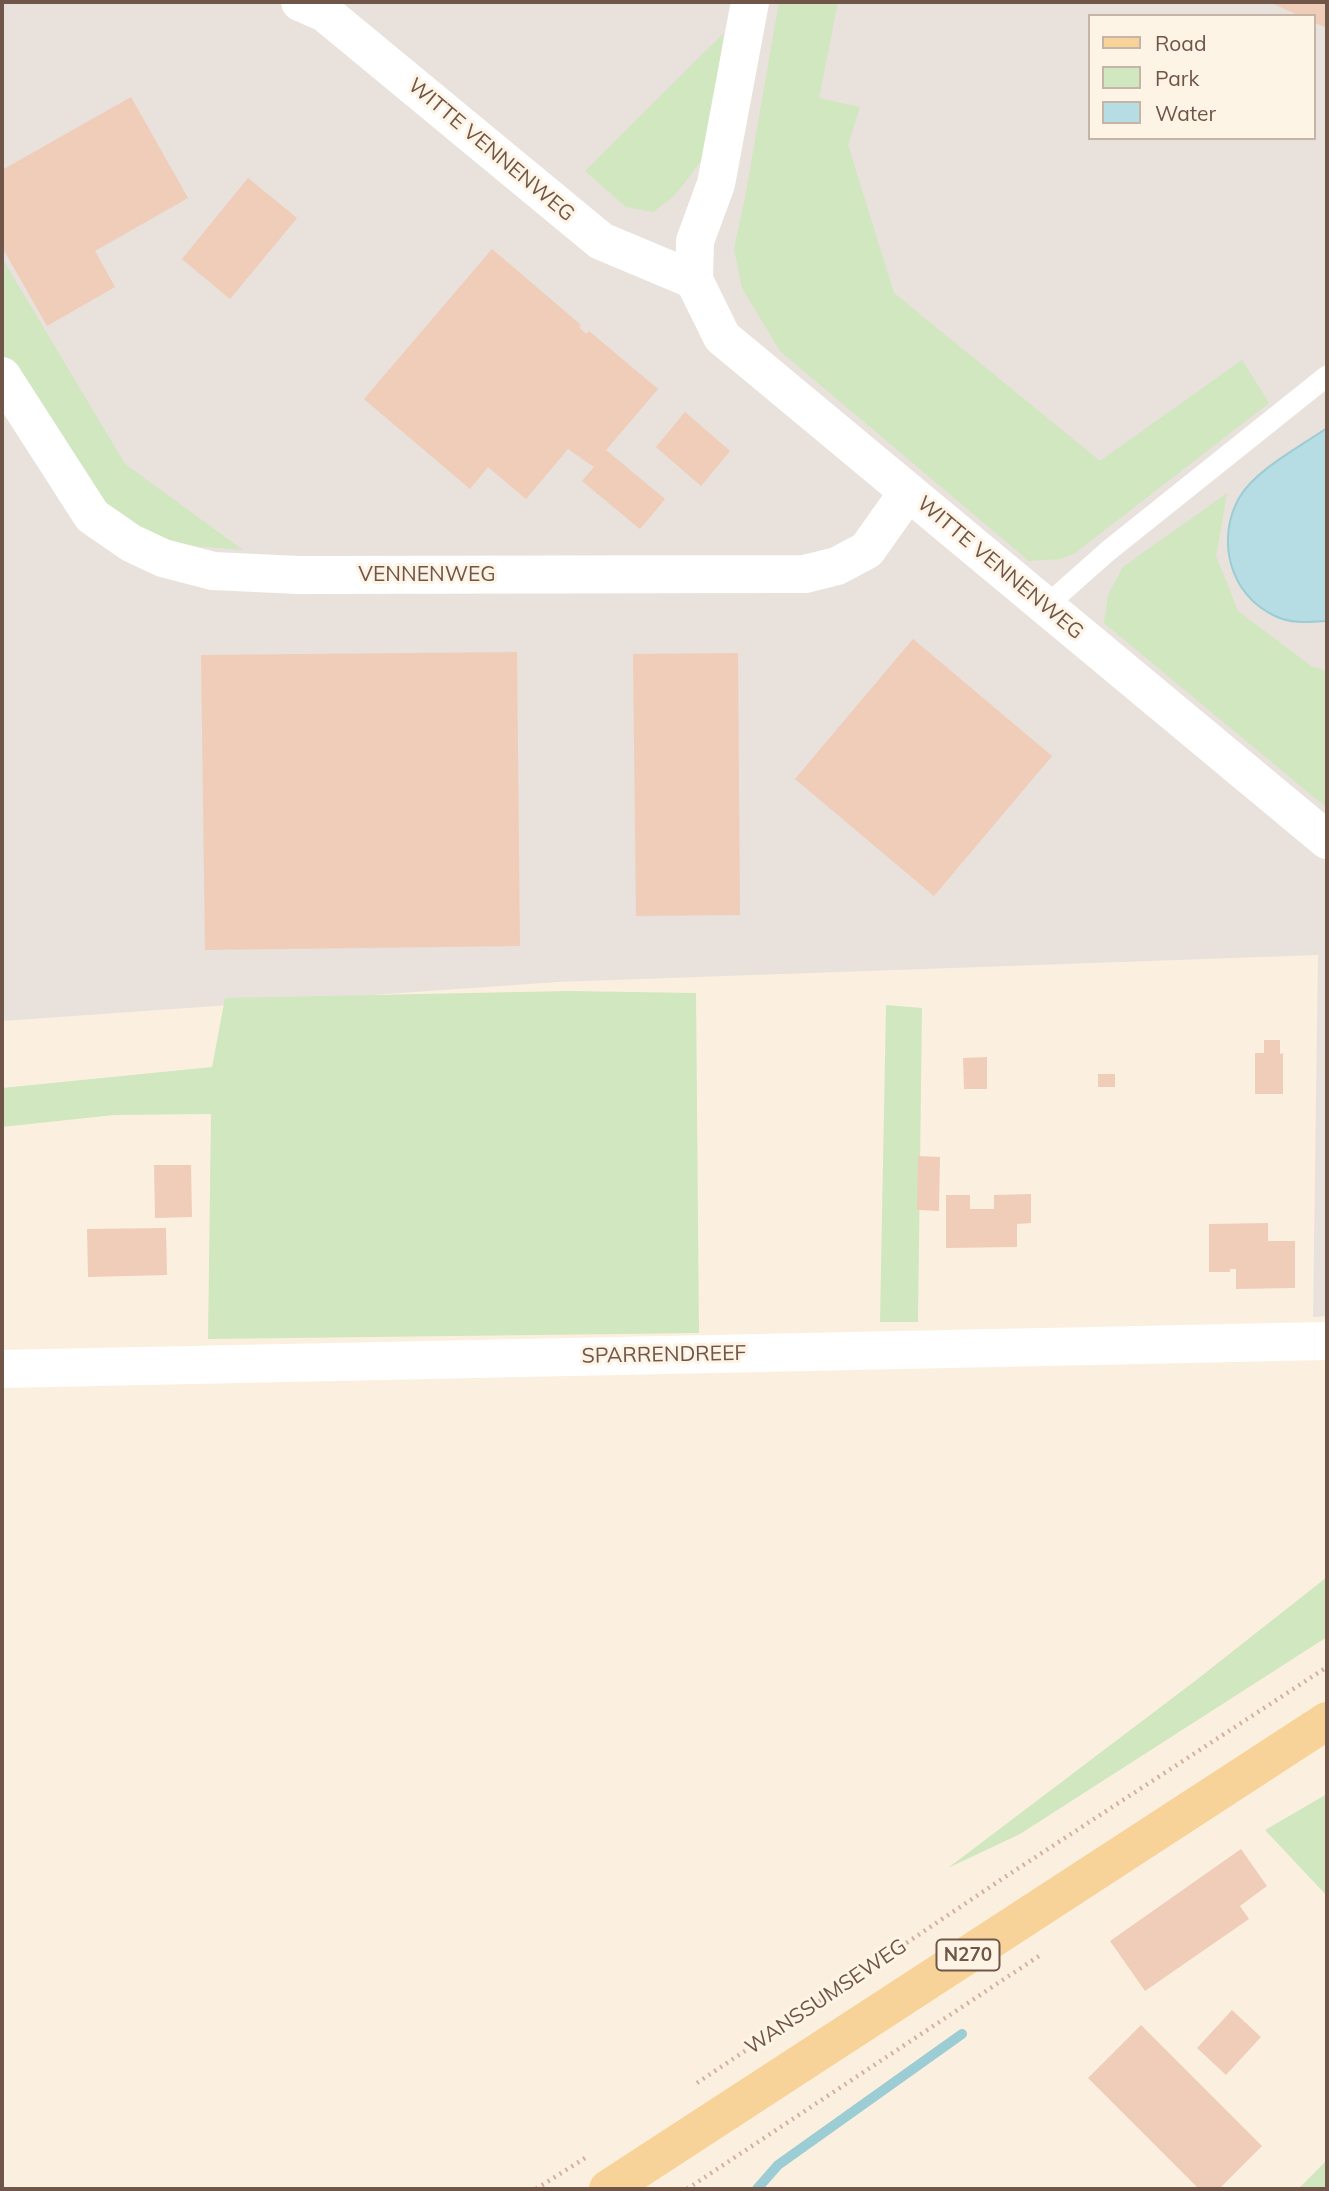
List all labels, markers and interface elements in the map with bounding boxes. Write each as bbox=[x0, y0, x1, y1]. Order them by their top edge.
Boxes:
legend bbox=[1088, 14, 1315, 140]
text: Road bbox=[1155, 30, 1206, 56]
text: Park bbox=[1155, 65, 1199, 91]
street label: WITTE VENNENWEG bbox=[403, 73, 579, 227]
text: Water bbox=[1155, 100, 1216, 126]
street label: WITTE VENNENWEG bbox=[912, 491, 1088, 645]
street label: VENNENWEG bbox=[358, 562, 496, 588]
street label: SPARRENDREEF bbox=[582, 1341, 746, 1369]
street label: WANSSUMSEWEG bbox=[741, 1934, 911, 2060]
road number: N270 bbox=[936, 1940, 1000, 1970]

